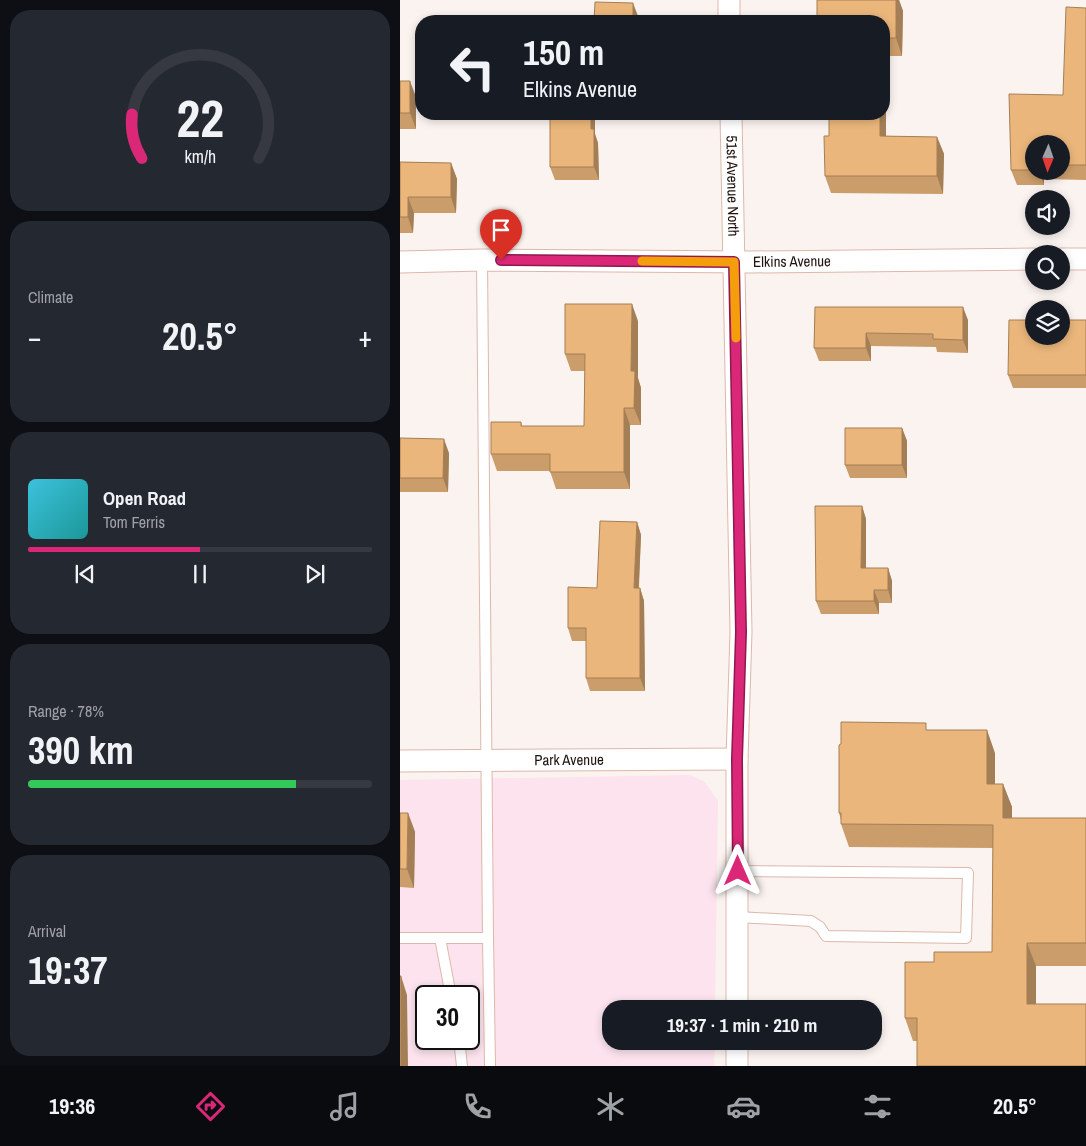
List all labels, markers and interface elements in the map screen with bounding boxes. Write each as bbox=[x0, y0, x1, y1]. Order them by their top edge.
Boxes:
text: 150 m bbox=[523, 29, 604, 76]
icon: left bbox=[440, 35, 505, 100]
text: Elkins Avenue bbox=[523, 74, 637, 104]
text: 22 bbox=[176, 83, 224, 153]
street label: 51st Avenue North bbox=[721, 135, 744, 237]
north arrow bbox=[1025, 135, 1070, 180]
map controls bbox=[1025, 135, 1070, 345]
text: km/h bbox=[184, 145, 216, 169]
button: sound bbox=[1025, 190, 1070, 235]
pin bbox=[480, 209, 522, 260]
icon: arrive bbox=[487, 216, 515, 244]
button: search bbox=[1025, 245, 1070, 290]
street label: Elkins Avenue bbox=[753, 250, 831, 272]
text: Climate bbox=[28, 286, 73, 308]
button: layers bbox=[1025, 300, 1070, 345]
text: 20.5° bbox=[162, 311, 238, 362]
text: − bbox=[28, 318, 41, 356]
text: + bbox=[359, 318, 372, 356]
text: Open Road bbox=[103, 485, 186, 511]
text: Tom Ferris bbox=[103, 511, 165, 533]
icon: previous bbox=[71, 560, 99, 588]
icon: pause bbox=[186, 560, 214, 588]
icon: next bbox=[301, 560, 329, 588]
text: Range · 78% bbox=[28, 700, 104, 722]
text: 390 km bbox=[28, 725, 134, 776]
street label: Park Avenue bbox=[534, 749, 604, 770]
position arrow bbox=[711, 844, 763, 896]
text: Arrival bbox=[28, 920, 66, 942]
text: 19:37 bbox=[28, 945, 108, 996]
speed limit sign: 30 bbox=[415, 985, 480, 1050]
text: 19:37 · 1 min · 210 m bbox=[667, 1012, 817, 1038]
icon: directions bbox=[193, 1089, 228, 1124]
icon: music bbox=[327, 1089, 362, 1124]
icon: phone bbox=[460, 1089, 495, 1124]
icon: climate bbox=[593, 1089, 628, 1124]
icon: car bbox=[726, 1089, 761, 1124]
icon: filters bbox=[860, 1089, 895, 1124]
text: 19:36 bbox=[49, 1091, 95, 1121]
text: 20.5° bbox=[993, 1091, 1037, 1121]

